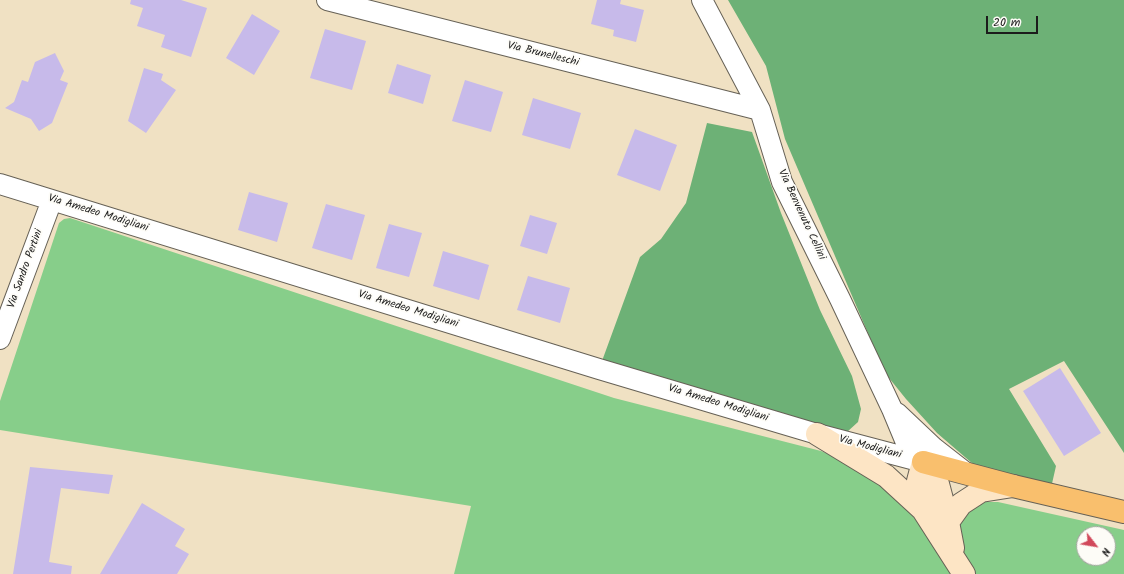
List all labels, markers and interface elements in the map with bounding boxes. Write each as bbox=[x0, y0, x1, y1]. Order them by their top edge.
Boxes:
scale bar bbox=[988, 8, 1040, 34]
text: 20 m bbox=[993, 13, 1020, 32]
street label: Via Brunelleschi bbox=[506, 40, 580, 70]
street label: Via Benvenuto Cellini bbox=[774, 168, 828, 262]
street label: Via Amedeo Modigliani bbox=[46, 192, 150, 236]
street label: Via Sandro Pertini bbox=[6, 228, 46, 310]
street label: Via Amedeo Modigliani bbox=[356, 288, 460, 332]
street label: Via Amedeo Modigliani bbox=[666, 382, 770, 426]
street label: Via Modigliani bbox=[837, 433, 903, 463]
north arrow bbox=[1076, 526, 1116, 566]
text: N bbox=[1096, 544, 1115, 559]

